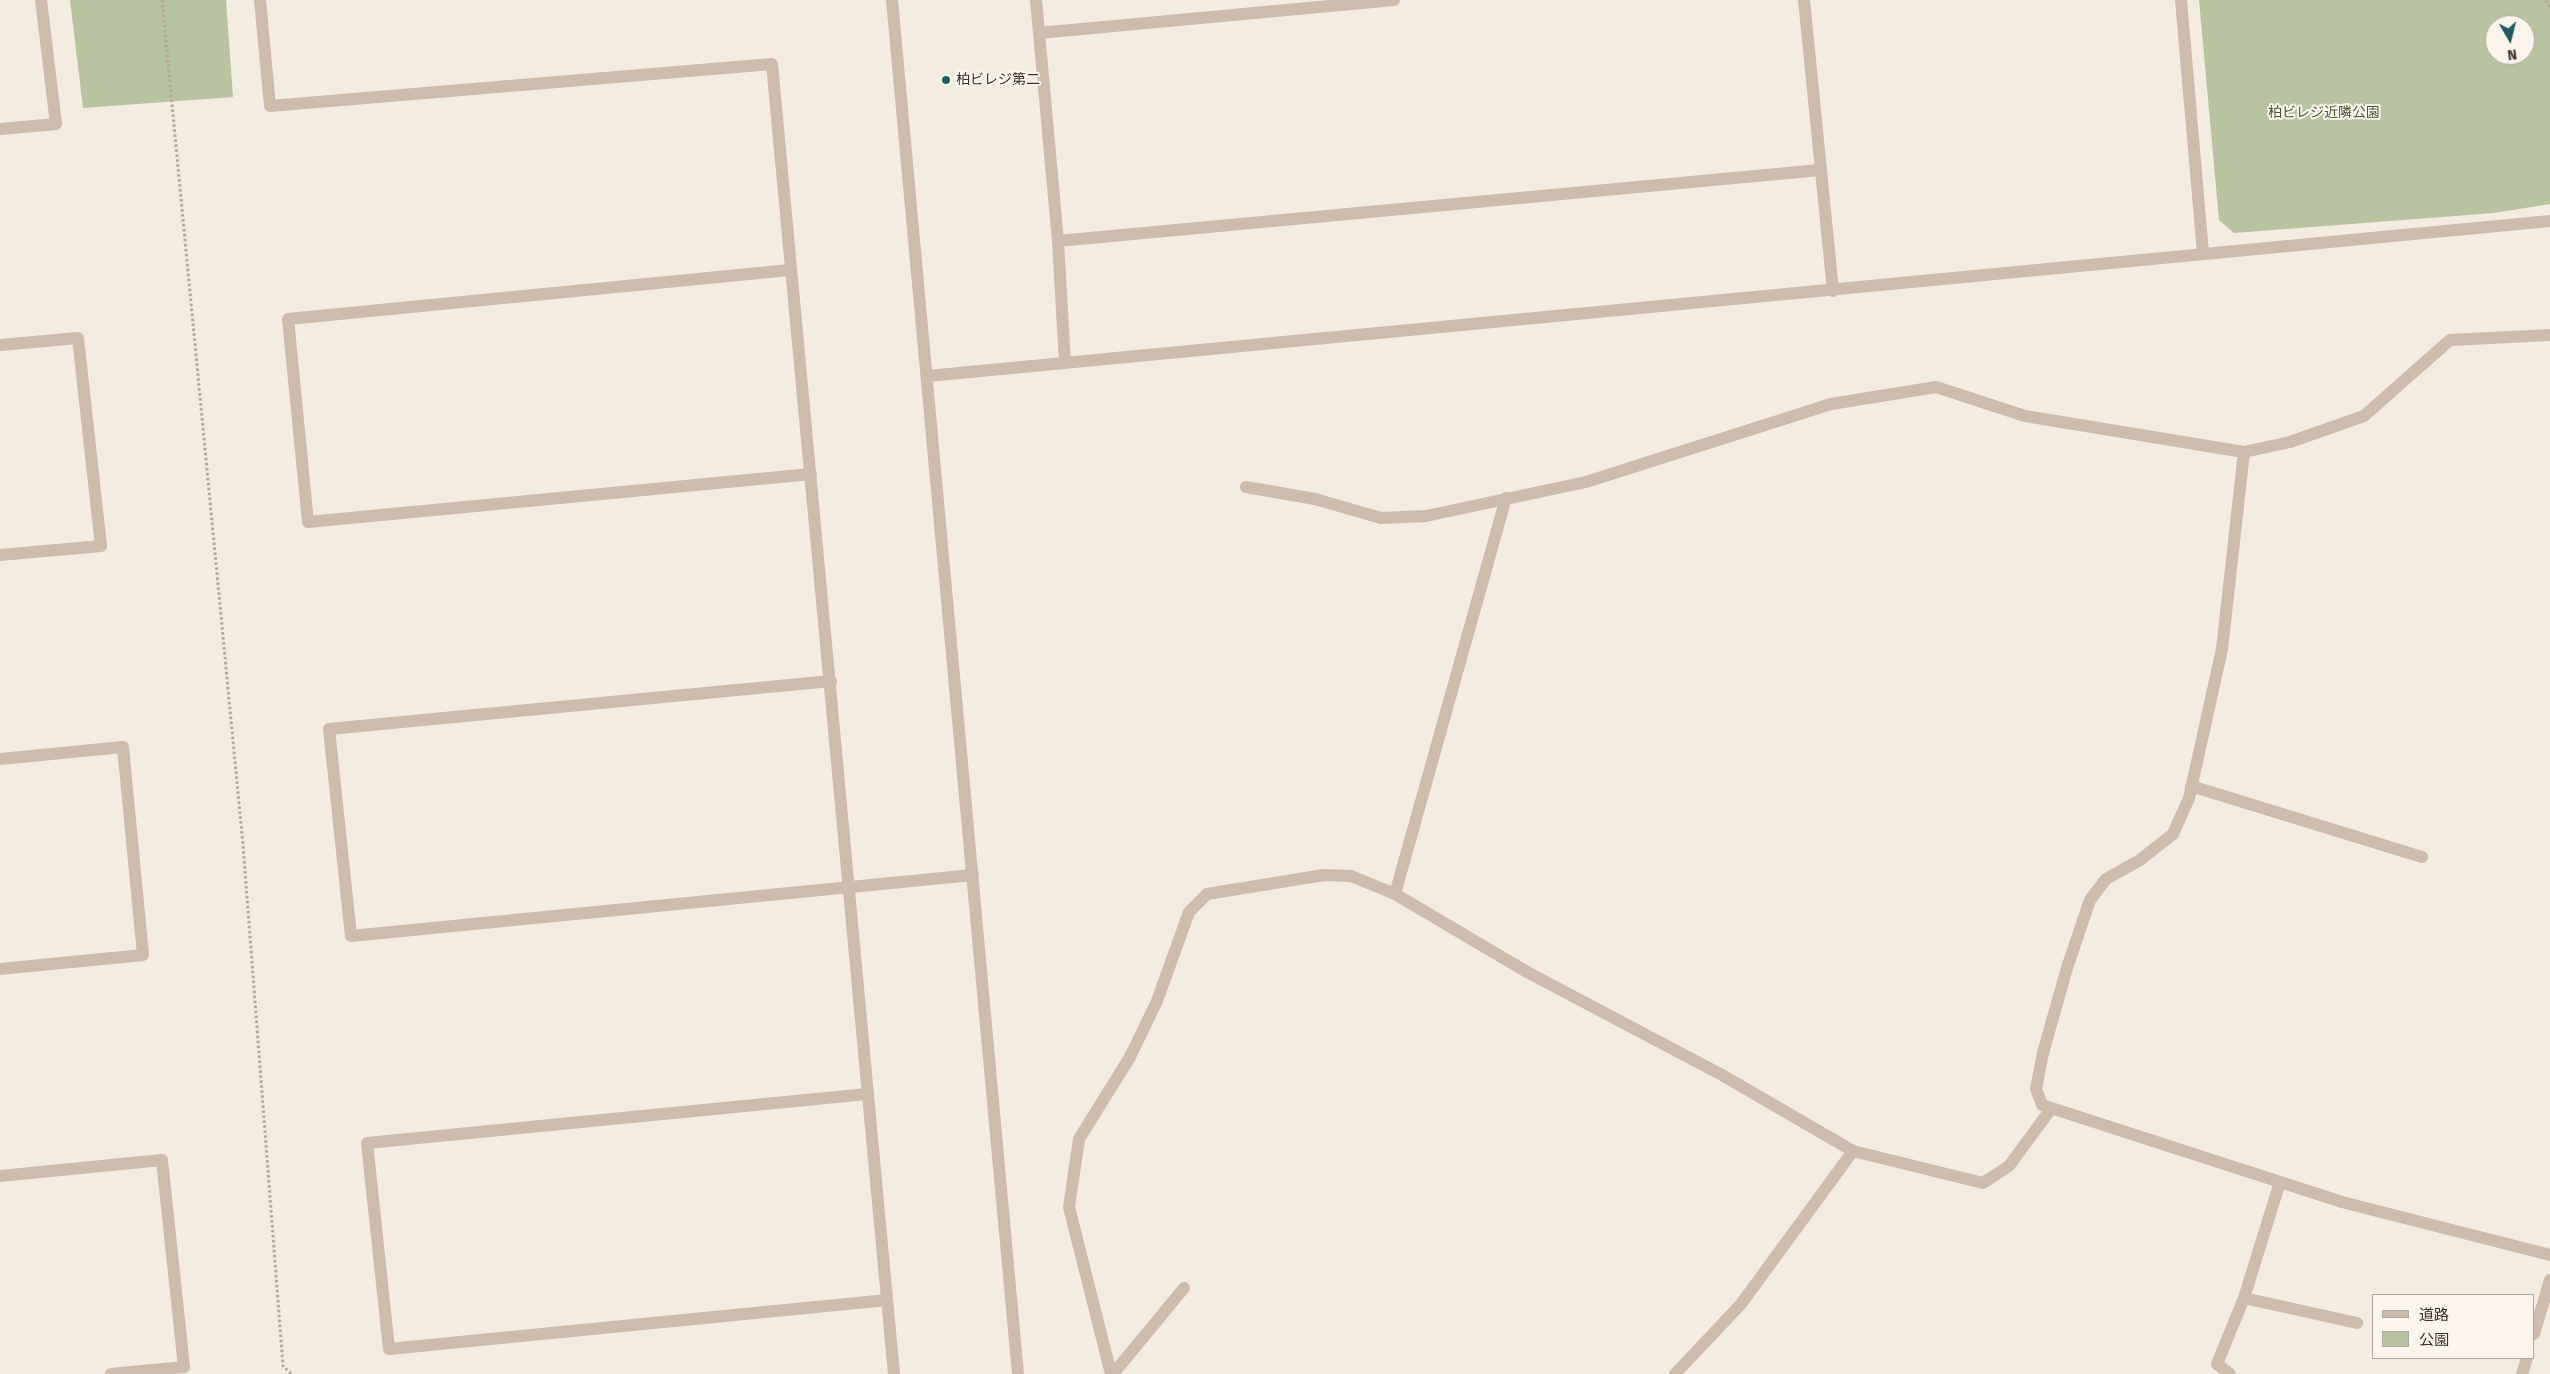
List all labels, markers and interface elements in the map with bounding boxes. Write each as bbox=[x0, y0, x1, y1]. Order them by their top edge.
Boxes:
north arrow bbox=[2485, 15, 2535, 65]
text: N bbox=[2506, 45, 2518, 63]
place label: 柏ビレジ第二 bbox=[956, 72, 1040, 88]
marker: 柏ビレジ第二 bbox=[940, 74, 952, 86]
park label: 柏ビレジ近隣公園 bbox=[2268, 105, 2380, 121]
legend bbox=[2372, 1294, 2535, 1359]
text: 道路 bbox=[2419, 1306, 2449, 1324]
text: 公園 bbox=[2419, 1331, 2449, 1349]

